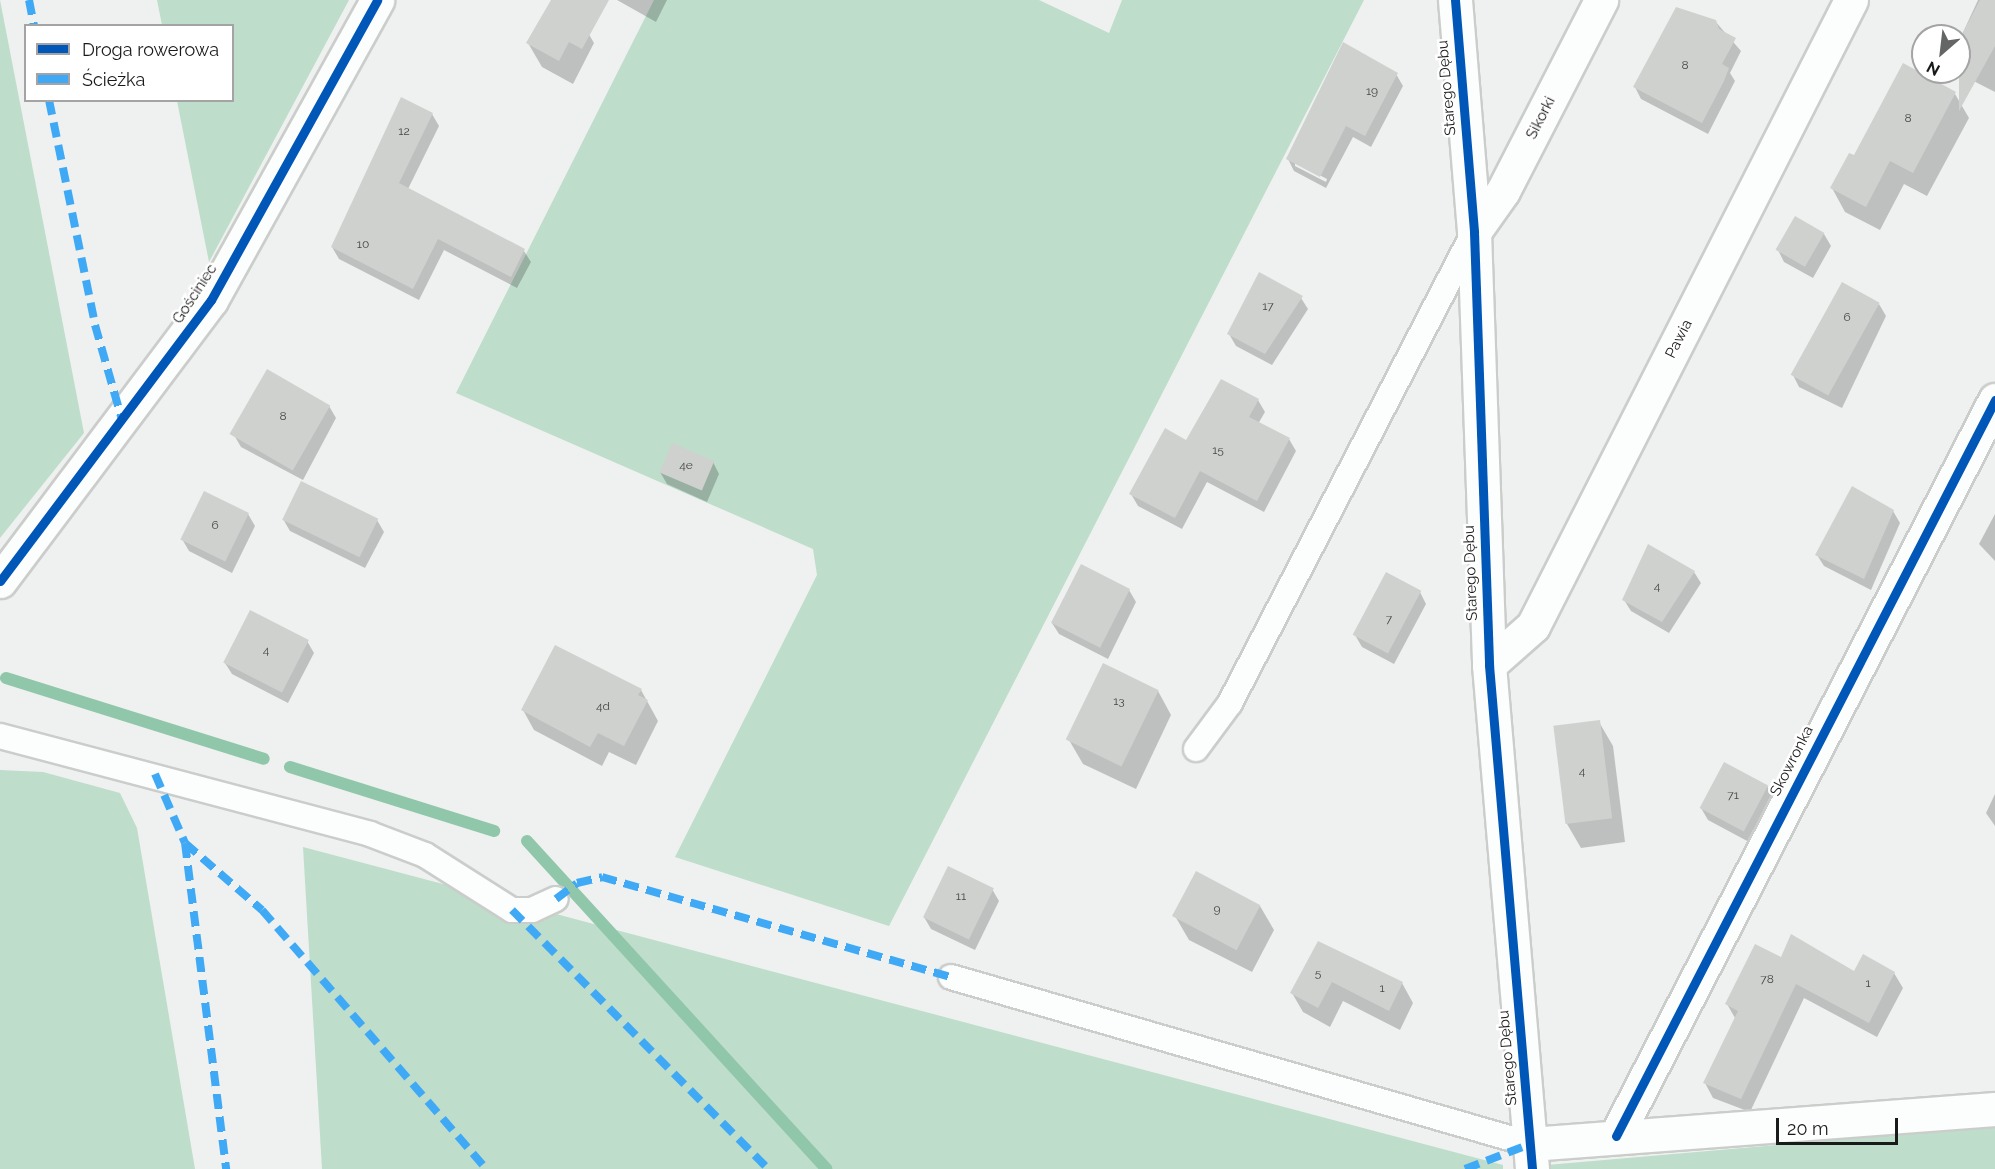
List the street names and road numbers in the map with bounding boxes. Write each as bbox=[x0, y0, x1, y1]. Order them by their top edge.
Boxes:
street label: Starego Dębu bbox=[1434, 40, 1460, 136]
street label: Sikorki bbox=[1523, 94, 1559, 142]
street label: Gościniec bbox=[169, 261, 221, 327]
street label: Pawia bbox=[1662, 317, 1696, 361]
street label: Starego Dębu bbox=[1460, 525, 1482, 621]
street label: Skowronka bbox=[1767, 723, 1817, 799]
street label: Starego Dębu bbox=[1495, 1010, 1521, 1106]

